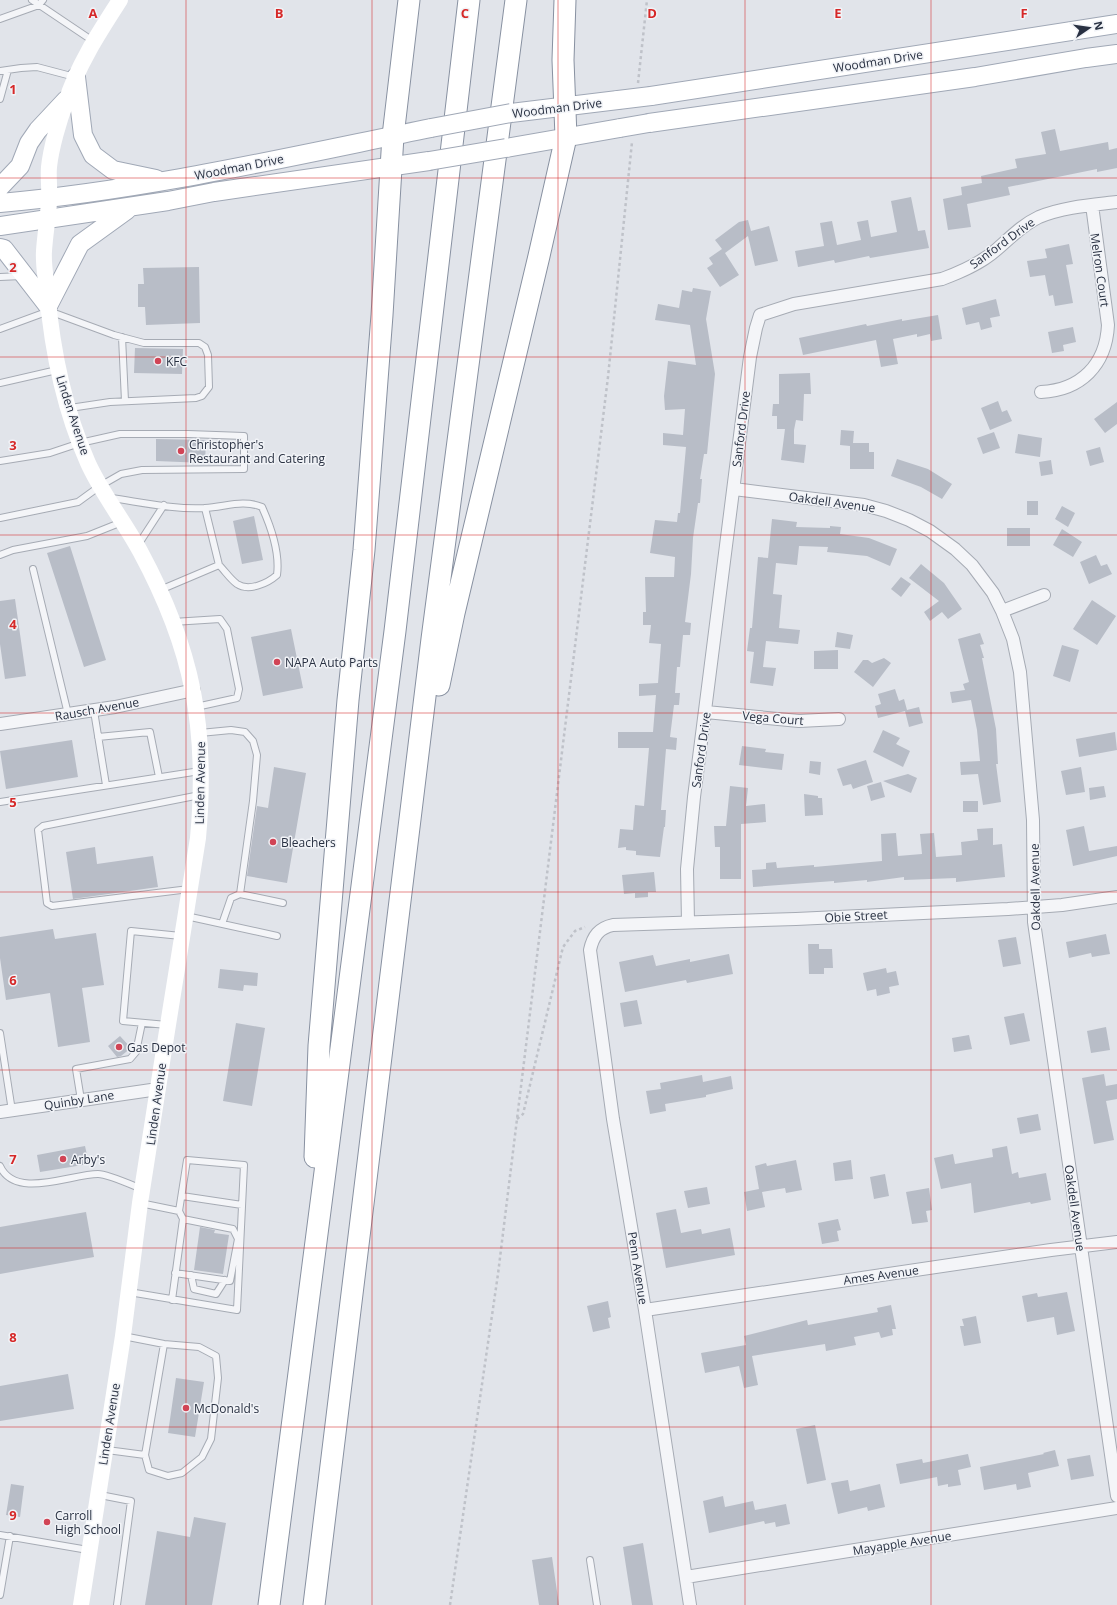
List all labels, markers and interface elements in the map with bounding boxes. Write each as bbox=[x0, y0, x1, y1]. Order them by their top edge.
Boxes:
text: A bbox=[89, 4, 98, 22]
text: B bbox=[275, 4, 284, 22]
text: C bbox=[461, 4, 469, 22]
text: D bbox=[647, 4, 657, 22]
text: E bbox=[834, 4, 842, 22]
text: F bbox=[1020, 4, 1028, 22]
north arrow bbox=[1069, 8, 1109, 48]
text: N bbox=[1091, 20, 1108, 32]
street label: Woodman Drive bbox=[832, 45, 924, 76]
text: 1 bbox=[9, 80, 17, 98]
street label: Woodman Drive bbox=[511, 94, 603, 122]
street label: Woodman Drive bbox=[193, 150, 285, 184]
street label: Sanford Drive bbox=[966, 213, 1038, 272]
street label: Melron Court bbox=[1086, 232, 1114, 308]
text: 2 bbox=[9, 258, 17, 276]
place label: KFC bbox=[166, 353, 188, 370]
marker: KFC bbox=[153, 356, 163, 366]
street label: Linden Avenue bbox=[52, 373, 94, 457]
street label: Sanford Drive bbox=[728, 390, 754, 468]
text: 3 bbox=[9, 436, 17, 454]
place label: Christopher's Restaurant and Catering bbox=[189, 436, 326, 467]
marker: Christopher's Restaurant and Catering bbox=[176, 446, 186, 456]
street label: Oakdell Avenue bbox=[788, 488, 877, 517]
text: 4 bbox=[9, 615, 17, 633]
place label: NAPA Auto Parts bbox=[285, 654, 378, 671]
marker: NAPA Auto Parts bbox=[272, 657, 282, 667]
street label: Rausch Avenue bbox=[54, 693, 141, 725]
street label: Vega Court bbox=[742, 707, 804, 729]
street label: Sanford Drive bbox=[687, 711, 715, 789]
street label: Linden Avenue bbox=[191, 741, 209, 825]
text: 5 bbox=[9, 793, 17, 811]
place label: Bleachers bbox=[281, 834, 336, 851]
marker: Bleachers bbox=[268, 837, 278, 847]
street label: Oakdell Avenue bbox=[1026, 843, 1044, 931]
street label: Obie Street bbox=[824, 906, 888, 926]
text: 6 bbox=[9, 971, 17, 989]
place label: Gas Depot bbox=[127, 1039, 186, 1056]
marker: Gas Depot bbox=[114, 1042, 124, 1052]
street label: Linden Avenue bbox=[142, 1061, 170, 1146]
street label: Quinby Lane bbox=[43, 1086, 115, 1114]
text: 7 bbox=[9, 1150, 17, 1168]
place label: Arby's bbox=[71, 1151, 105, 1168]
marker: Arby's bbox=[58, 1154, 68, 1164]
street label: Oakdell Avenue bbox=[1061, 1164, 1090, 1253]
street label: Penn Avenue bbox=[624, 1230, 652, 1306]
street label: Ames Avenue bbox=[842, 1261, 920, 1289]
text: 8 bbox=[9, 1328, 17, 1346]
street label: Linden Avenue bbox=[94, 1381, 124, 1466]
place label: McDonald's bbox=[194, 1400, 259, 1417]
marker: McDonald's bbox=[181, 1403, 191, 1413]
text: 9 bbox=[9, 1506, 17, 1524]
place label: Carroll High School bbox=[55, 1507, 121, 1538]
marker: Carroll High School bbox=[42, 1517, 52, 1527]
street label: Mayapple Avenue bbox=[852, 1527, 953, 1559]

